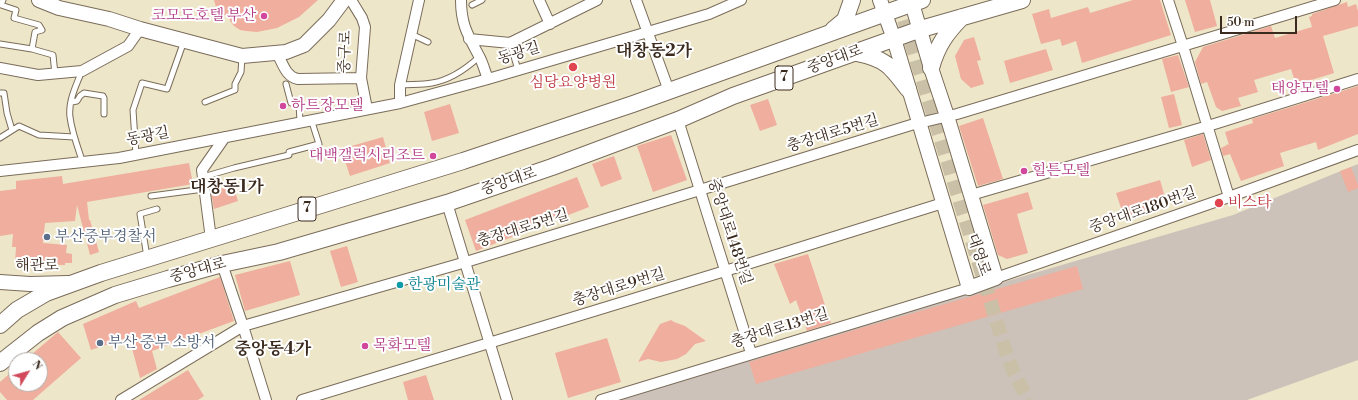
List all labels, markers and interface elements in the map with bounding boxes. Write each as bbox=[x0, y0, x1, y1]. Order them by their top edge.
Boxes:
place label: 코모도호텔 부산 bbox=[151, 7, 256, 25]
scale bar bbox=[1222, 8, 1299, 34]
marker: 코모도호텔 부산 bbox=[259, 11, 269, 21]
text: 50 m bbox=[1227, 15, 1255, 30]
street label: 중구로 bbox=[336, 30, 356, 74]
street label: 동광길 bbox=[496, 39, 542, 69]
district label: 대창동2가 bbox=[616, 42, 692, 62]
street label: 중앙대로 bbox=[805, 42, 865, 78]
marker: 심당요양병원 bbox=[567, 61, 579, 73]
road number: 7 bbox=[775, 66, 793, 90]
place label: 심당요양병원 bbox=[530, 74, 616, 92]
place label: 태양모텔 bbox=[1271, 80, 1329, 98]
marker: 태양모텔 bbox=[1332, 84, 1342, 94]
place label: 하트장모텔 bbox=[291, 97, 363, 115]
marker: 하트장모텔 bbox=[278, 101, 288, 111]
street label: 충장대로5번길 bbox=[785, 111, 881, 157]
street label: 동광길 bbox=[125, 124, 171, 150]
place label: 대백갤럭시리조트 bbox=[309, 147, 425, 165]
marker: 대백갤럭시리조트 bbox=[428, 151, 438, 161]
place label: 힐튼모텔 bbox=[1032, 162, 1090, 180]
street label: 중앙대로 bbox=[479, 164, 539, 200]
marker: 힐튼모텔 bbox=[1019, 166, 1029, 176]
street label: 중앙대로148번길 bbox=[703, 176, 755, 288]
district label: 대창동1가 bbox=[190, 178, 264, 198]
street label: 중앙대로180번길 bbox=[1087, 184, 1199, 238]
place label: 비스타 bbox=[1228, 194, 1271, 212]
road number: 7 bbox=[298, 197, 316, 221]
marker: 비스타 bbox=[1213, 197, 1225, 209]
street label: 충장대로5번길 bbox=[475, 206, 571, 252]
place label: 부산중부경찰서 bbox=[55, 228, 156, 246]
marker: 부산중부경찰서 bbox=[42, 232, 52, 242]
street label: 대영로 bbox=[962, 232, 994, 278]
street label: 중앙대로 bbox=[168, 255, 228, 287]
street label: 해관로 bbox=[15, 257, 59, 275]
street label: 충장대로9번길 bbox=[570, 265, 668, 311]
place label: 한광미술관 bbox=[408, 276, 480, 294]
marker: 한광미술관 bbox=[395, 280, 405, 290]
street label: 충장대로13번길 bbox=[729, 306, 831, 352]
place label: 부산 중부 소방서 bbox=[108, 334, 216, 352]
place label: 목화모텔 bbox=[373, 337, 431, 355]
marker: 부산 중부 소방서 bbox=[95, 338, 105, 348]
district label: 중앙동4가 bbox=[234, 340, 312, 360]
marker: 목화모텔 bbox=[360, 341, 370, 351]
north arrow bbox=[8, 352, 48, 392]
text: N bbox=[29, 358, 45, 373]

